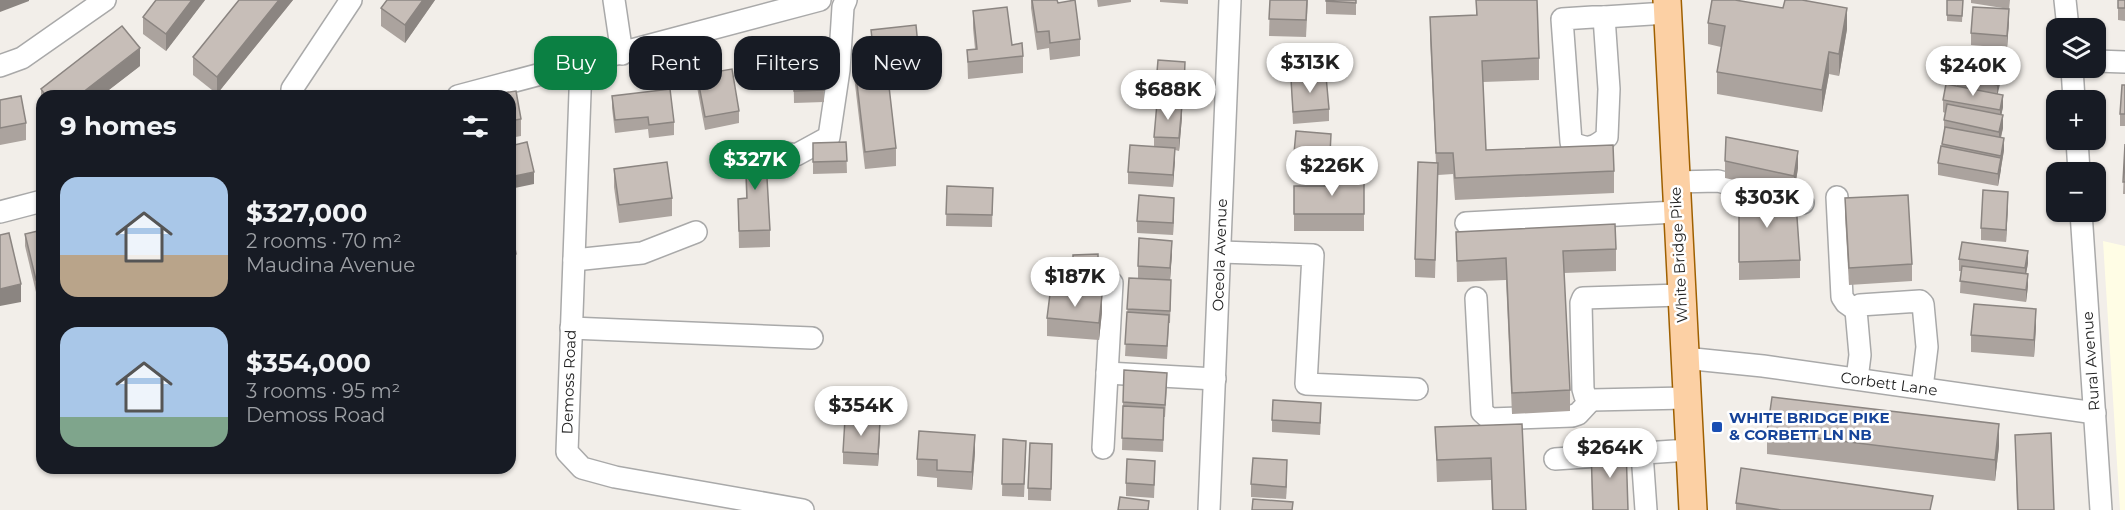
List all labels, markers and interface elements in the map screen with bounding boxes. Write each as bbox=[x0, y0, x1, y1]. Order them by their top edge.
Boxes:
map controls bbox=[2046, 18, 2106, 222]
button: layers bbox=[2046, 18, 2106, 78]
chip: Buy bbox=[534, 36, 617, 90]
chip: Rent bbox=[629, 36, 722, 90]
chip: Filters bbox=[734, 36, 840, 90]
chip: New bbox=[852, 36, 942, 90]
pin: $313K bbox=[1268, 43, 1352, 94]
pin: $240K bbox=[1931, 46, 2015, 97]
text: $313K bbox=[1280, 50, 1340, 74]
text: $240K bbox=[1940, 53, 2006, 77]
pin: $688K bbox=[1126, 70, 1210, 121]
text: $688K bbox=[1135, 77, 1201, 101]
button: + bbox=[2046, 90, 2106, 150]
text: 9 homes bbox=[60, 110, 177, 142]
icon: filters bbox=[459, 110, 492, 143]
pin: $327K bbox=[713, 140, 797, 191]
pin: $226K bbox=[1290, 146, 1374, 197]
text: $327K bbox=[723, 147, 787, 171]
text: $226K bbox=[1300, 153, 1364, 177]
button: − bbox=[2046, 162, 2106, 222]
pin: $303K bbox=[1725, 178, 1809, 229]
text: $303K bbox=[1735, 185, 1799, 209]
street label: White Bridge Pike bbox=[1665, 186, 1692, 324]
text: $327,000 bbox=[246, 197, 367, 229]
street label: Oceola Avenue bbox=[1208, 198, 1231, 312]
icon: home bbox=[108, 201, 180, 273]
text: 2 rooms · 70 m² bbox=[246, 229, 402, 253]
text: Maudina Avenue bbox=[246, 253, 415, 277]
pin: $187K bbox=[1033, 257, 1117, 308]
text: $187K bbox=[1045, 264, 1105, 288]
street label: Rural Avenue bbox=[2078, 311, 2103, 411]
street label: Demoss Road bbox=[557, 329, 580, 435]
text: $354,000 bbox=[246, 347, 371, 379]
icon: home bbox=[108, 351, 180, 423]
street label: Corbett Lane bbox=[1839, 367, 1939, 400]
text: 3 rooms · 95 m² bbox=[246, 379, 400, 403]
pin: $354K bbox=[819, 386, 903, 437]
text: $354K bbox=[829, 393, 893, 417]
text: Demoss Road bbox=[246, 403, 385, 427]
place label: WHITE BRIDGE PIKE & CORBETT LN NB bbox=[1729, 408, 1889, 444]
marker: WHITE BRIDGE PIKE & CORBETT LN NB bbox=[1710, 420, 1724, 434]
pin: $264K bbox=[1568, 428, 1652, 479]
text: $264K bbox=[1577, 435, 1643, 459]

